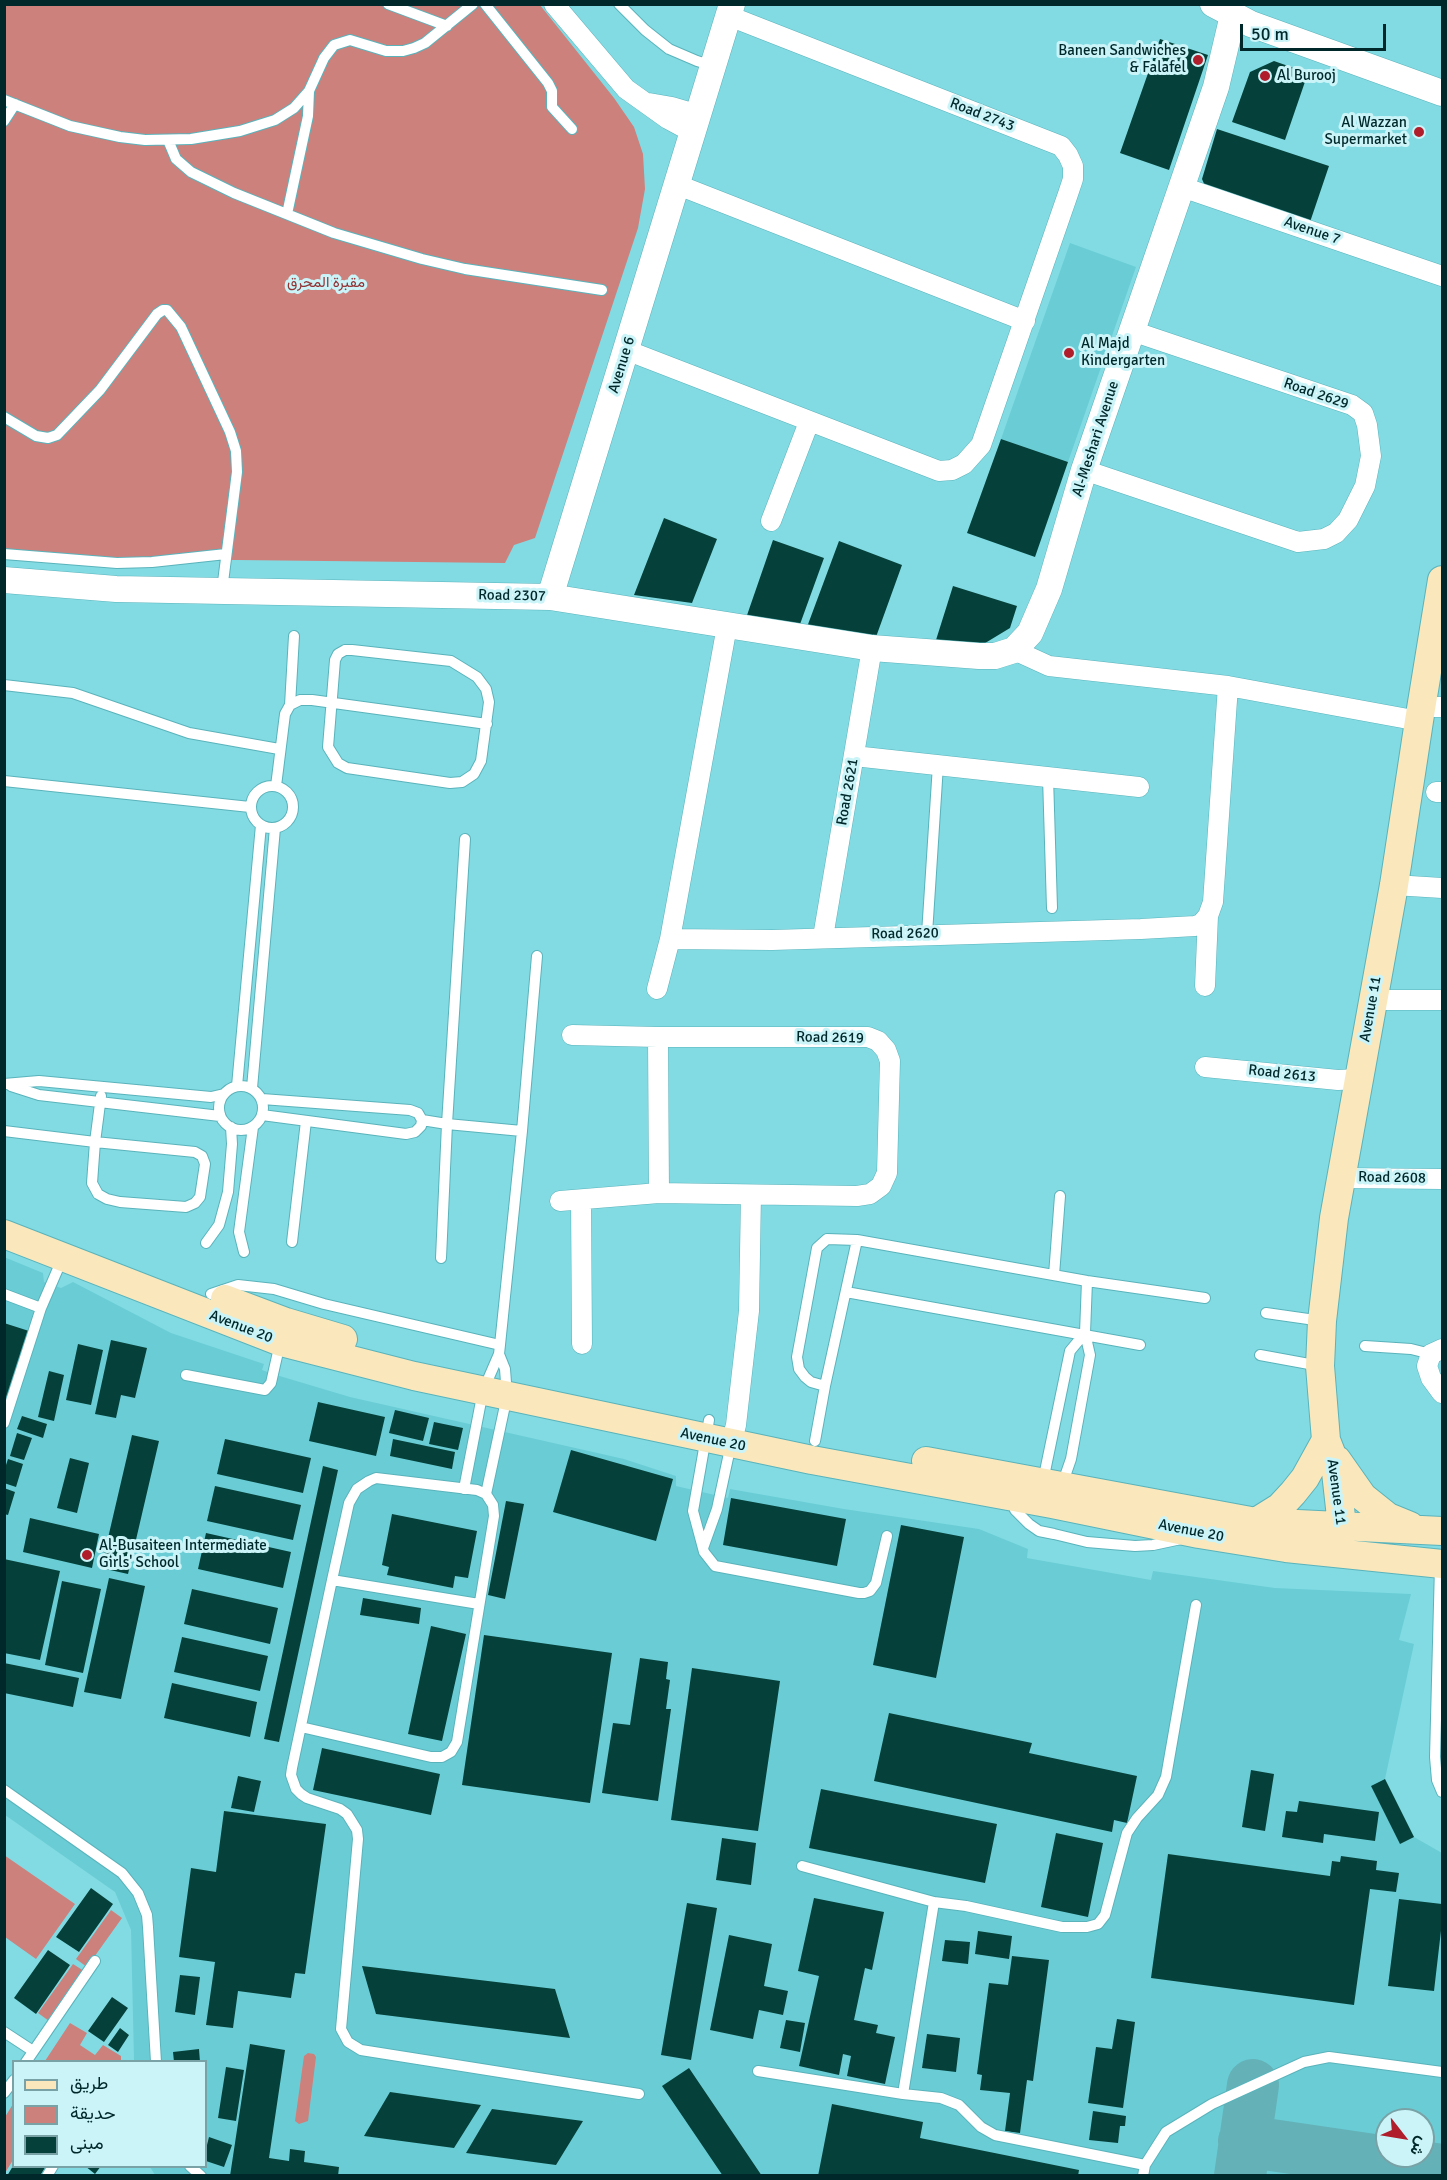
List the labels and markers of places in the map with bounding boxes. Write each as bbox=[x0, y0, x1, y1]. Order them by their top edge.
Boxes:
place label: Baneen Sandwiches & Falafel bbox=[1058, 42, 1186, 77]
marker: Baneen Sandwiches & Falafel bbox=[1191, 53, 1205, 67]
place label: Al Burooj bbox=[1277, 67, 1336, 85]
marker: Al Burooj bbox=[1258, 69, 1272, 83]
place label: Al Wazzan Supermarket bbox=[1324, 114, 1407, 149]
marker: Al Wazzan Supermarket bbox=[1412, 125, 1426, 139]
place label: Al Majd Kindergarten bbox=[1081, 335, 1165, 370]
marker: Al Majd Kindergarten bbox=[1062, 346, 1076, 360]
place label: Al-Busaiteen Intermediate Girls' School bbox=[99, 1537, 267, 1572]
marker: Al-Busaiteen Intermediate Girls' School bbox=[80, 1548, 94, 1562]

